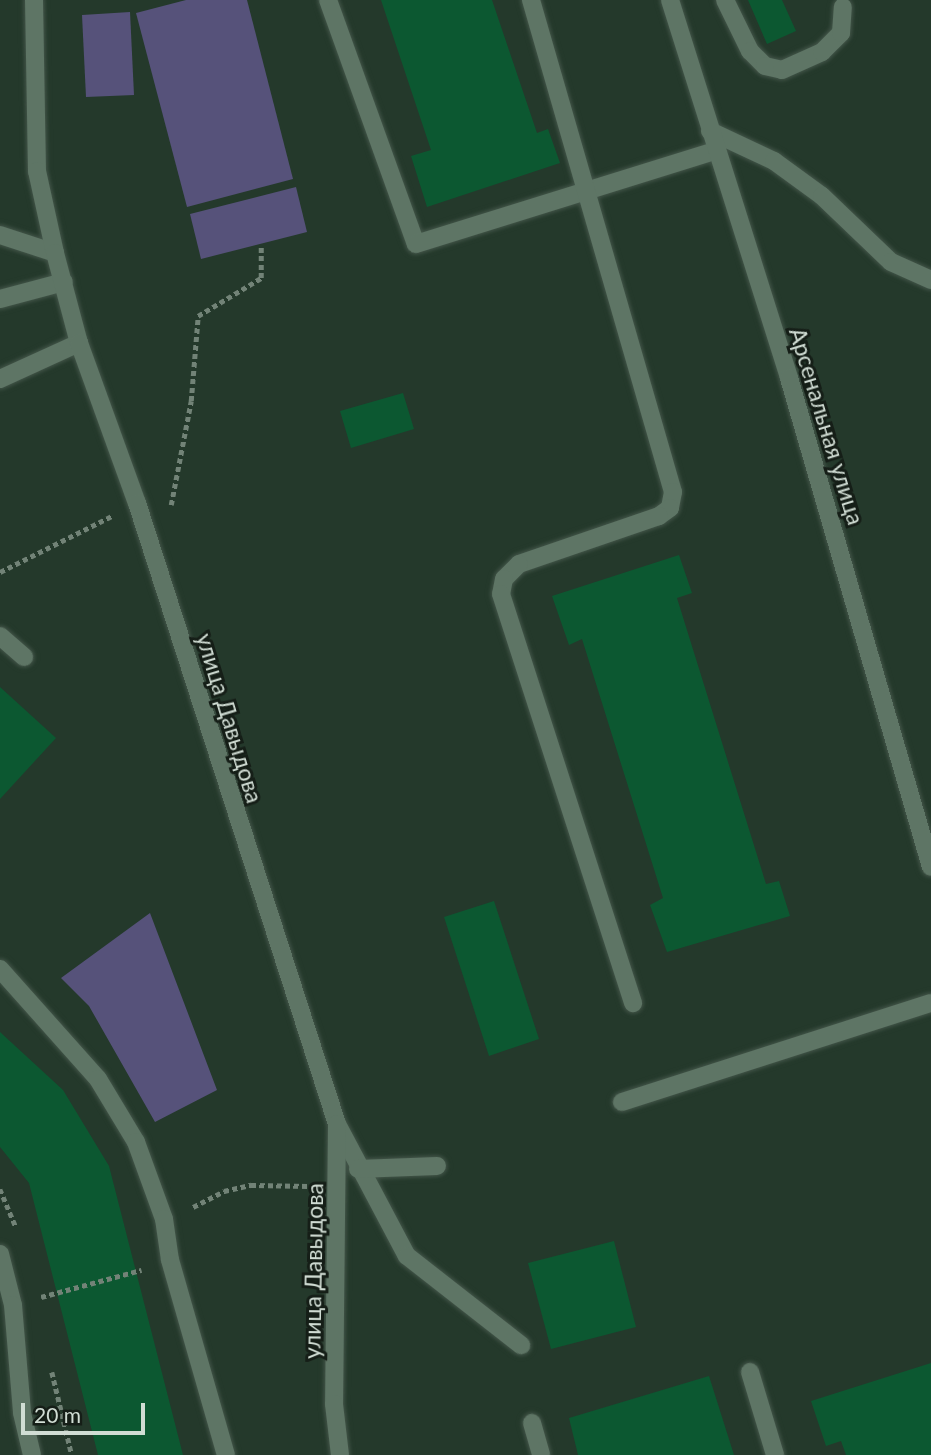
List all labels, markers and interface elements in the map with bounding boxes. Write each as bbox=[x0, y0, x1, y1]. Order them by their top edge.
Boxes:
street label: Арсенальная улица bbox=[784, 324, 870, 528]
street label: улица Давыдова bbox=[191, 630, 269, 806]
street label: улица Давыдова bbox=[298, 1183, 328, 1359]
scale bar bbox=[24, 1388, 149, 1432]
text: 20 m bbox=[34, 1402, 81, 1427]

